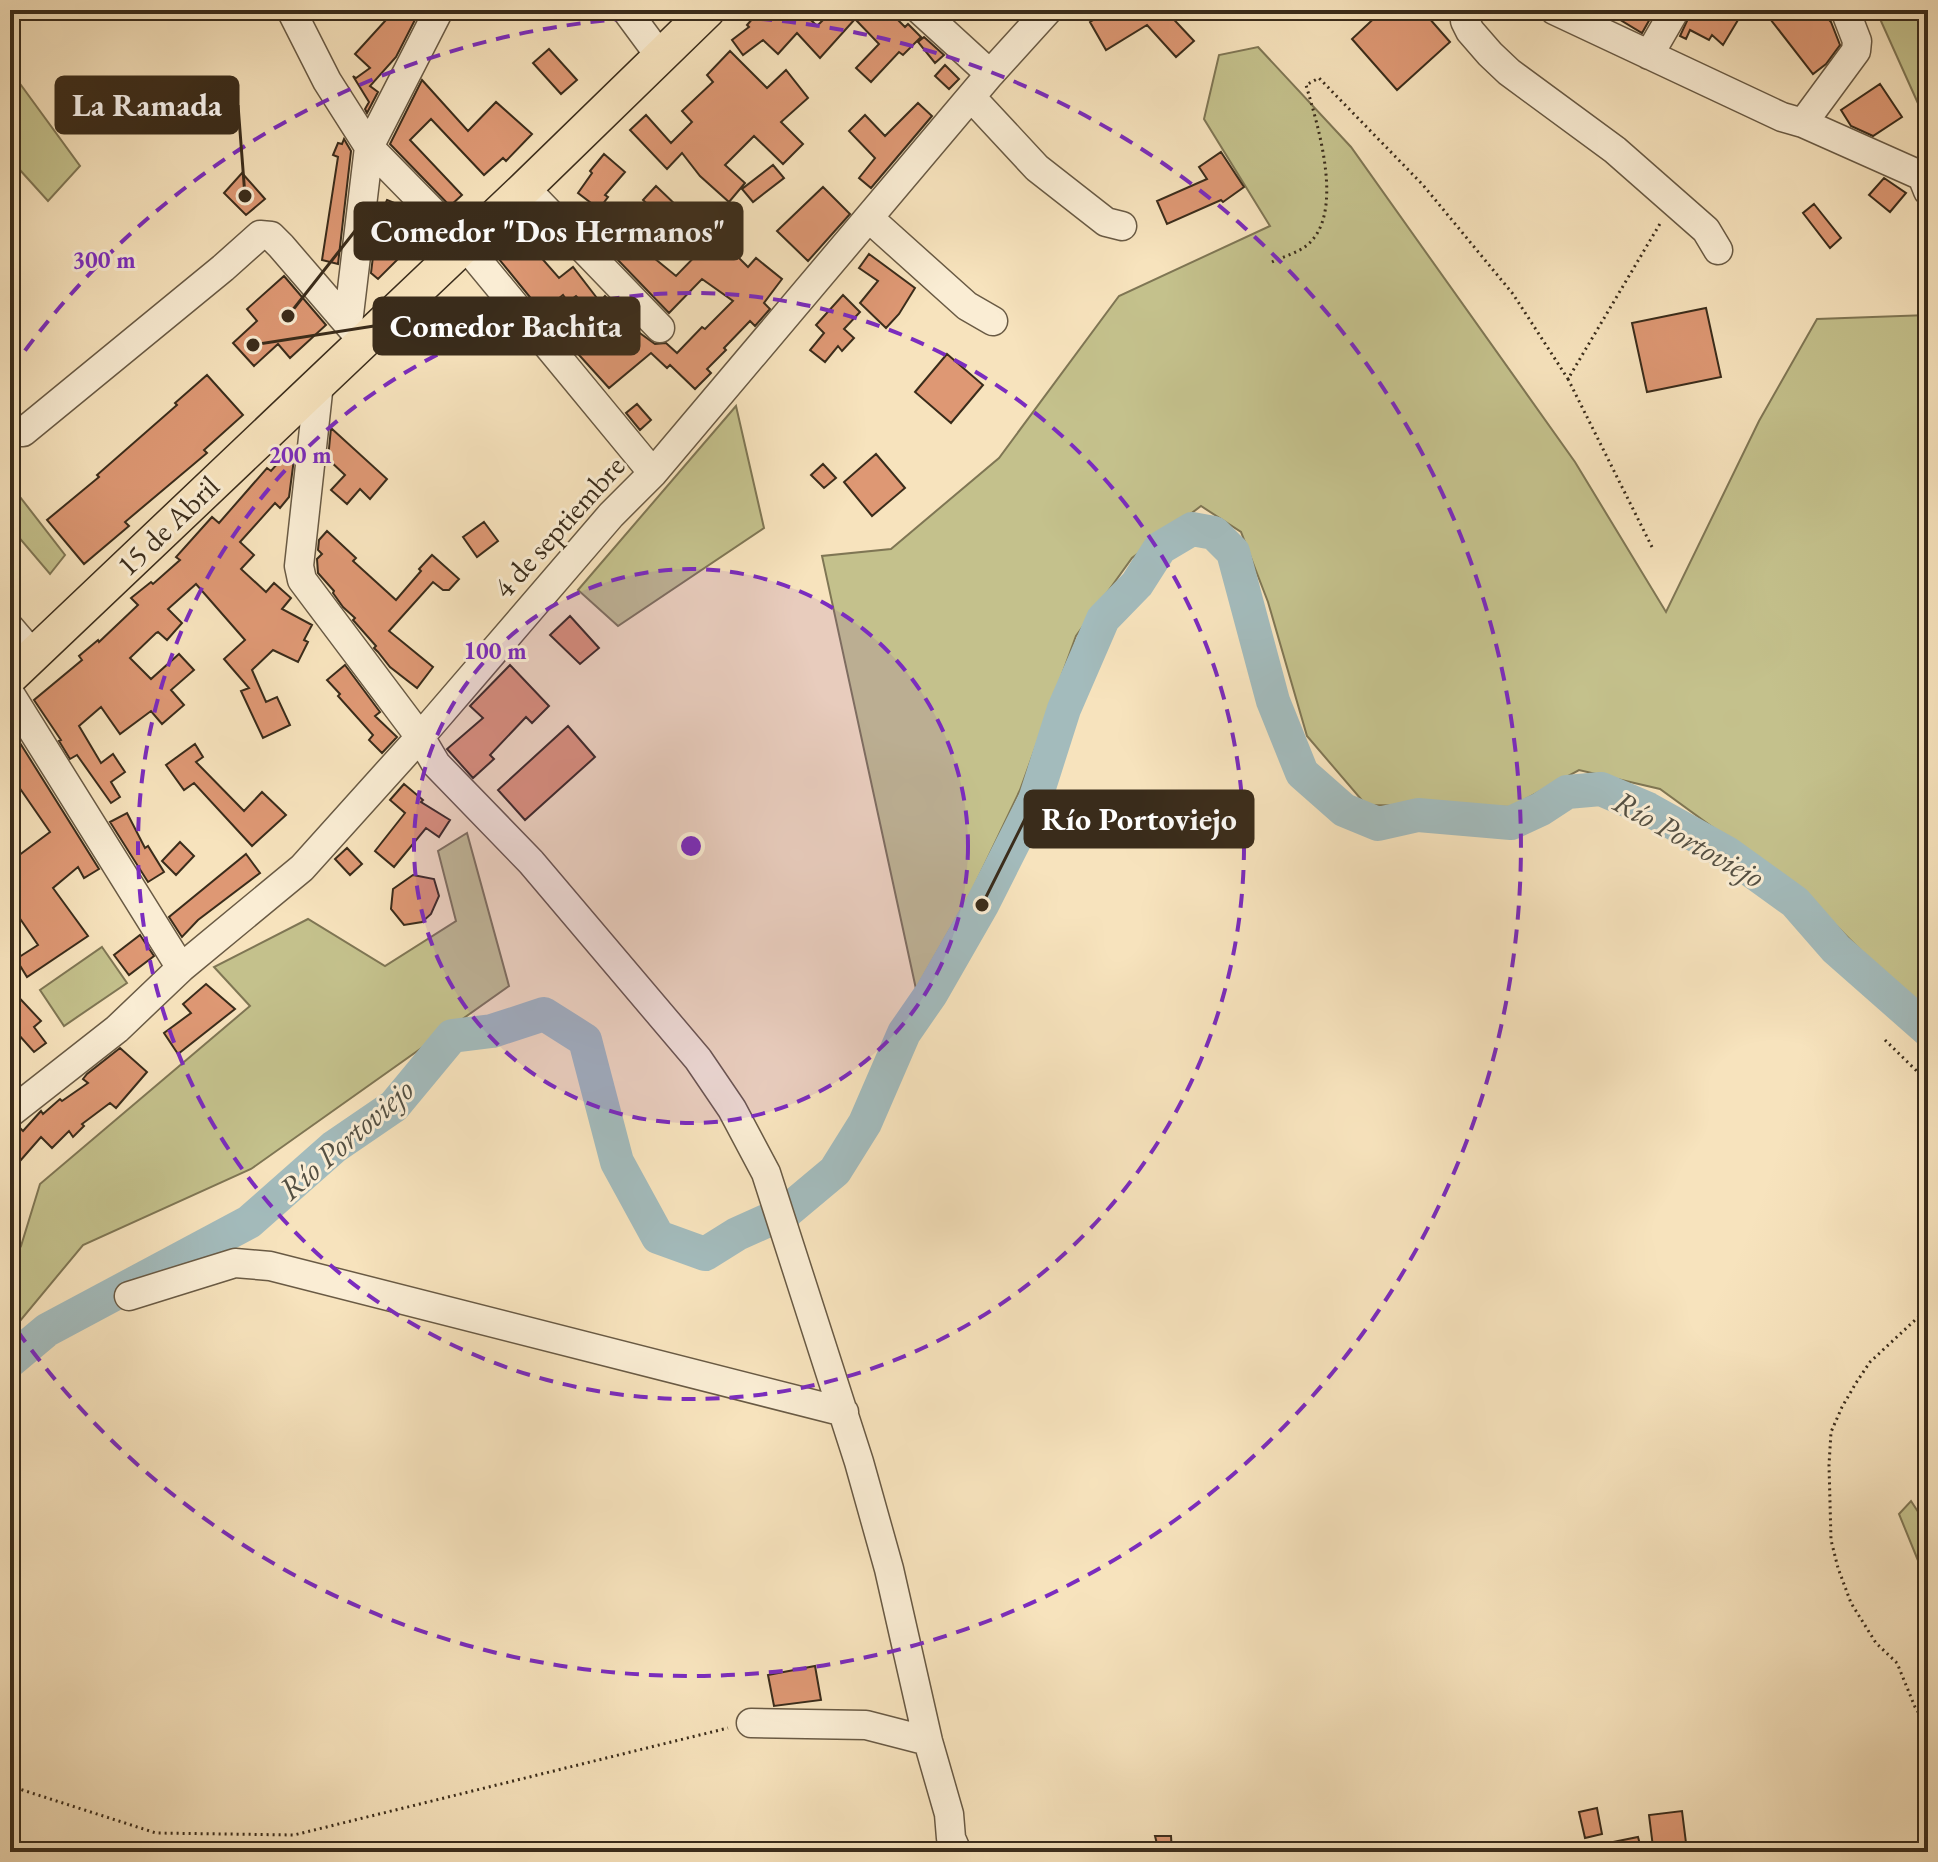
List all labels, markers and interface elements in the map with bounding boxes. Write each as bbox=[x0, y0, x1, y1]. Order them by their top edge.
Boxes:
callout: La Ramada bbox=[56, 77, 238, 133]
text: La Ramada bbox=[72, 84, 223, 126]
callout: Comedor "Dos Hermanos" bbox=[355, 203, 742, 259]
text: Comedor "Dos Hermanos" bbox=[371, 210, 725, 252]
text: 300 m bbox=[72, 244, 136, 275]
callout: Comedor Bachita bbox=[374, 298, 639, 354]
text: Comedor Bachita bbox=[390, 305, 623, 347]
text: 200 m bbox=[268, 439, 332, 470]
street label: 4 de septiembre bbox=[484, 447, 633, 606]
street label: 15 de Abril bbox=[108, 467, 227, 584]
text: 100 m bbox=[463, 635, 527, 666]
water label: Río Portoviejo bbox=[1606, 780, 1772, 898]
callout: Río Portoviejo bbox=[1025, 791, 1253, 847]
text: Río Portoviejo bbox=[1041, 798, 1237, 840]
centre of rings bbox=[677, 832, 705, 860]
water label: Río Portoviejo bbox=[269, 1069, 423, 1209]

